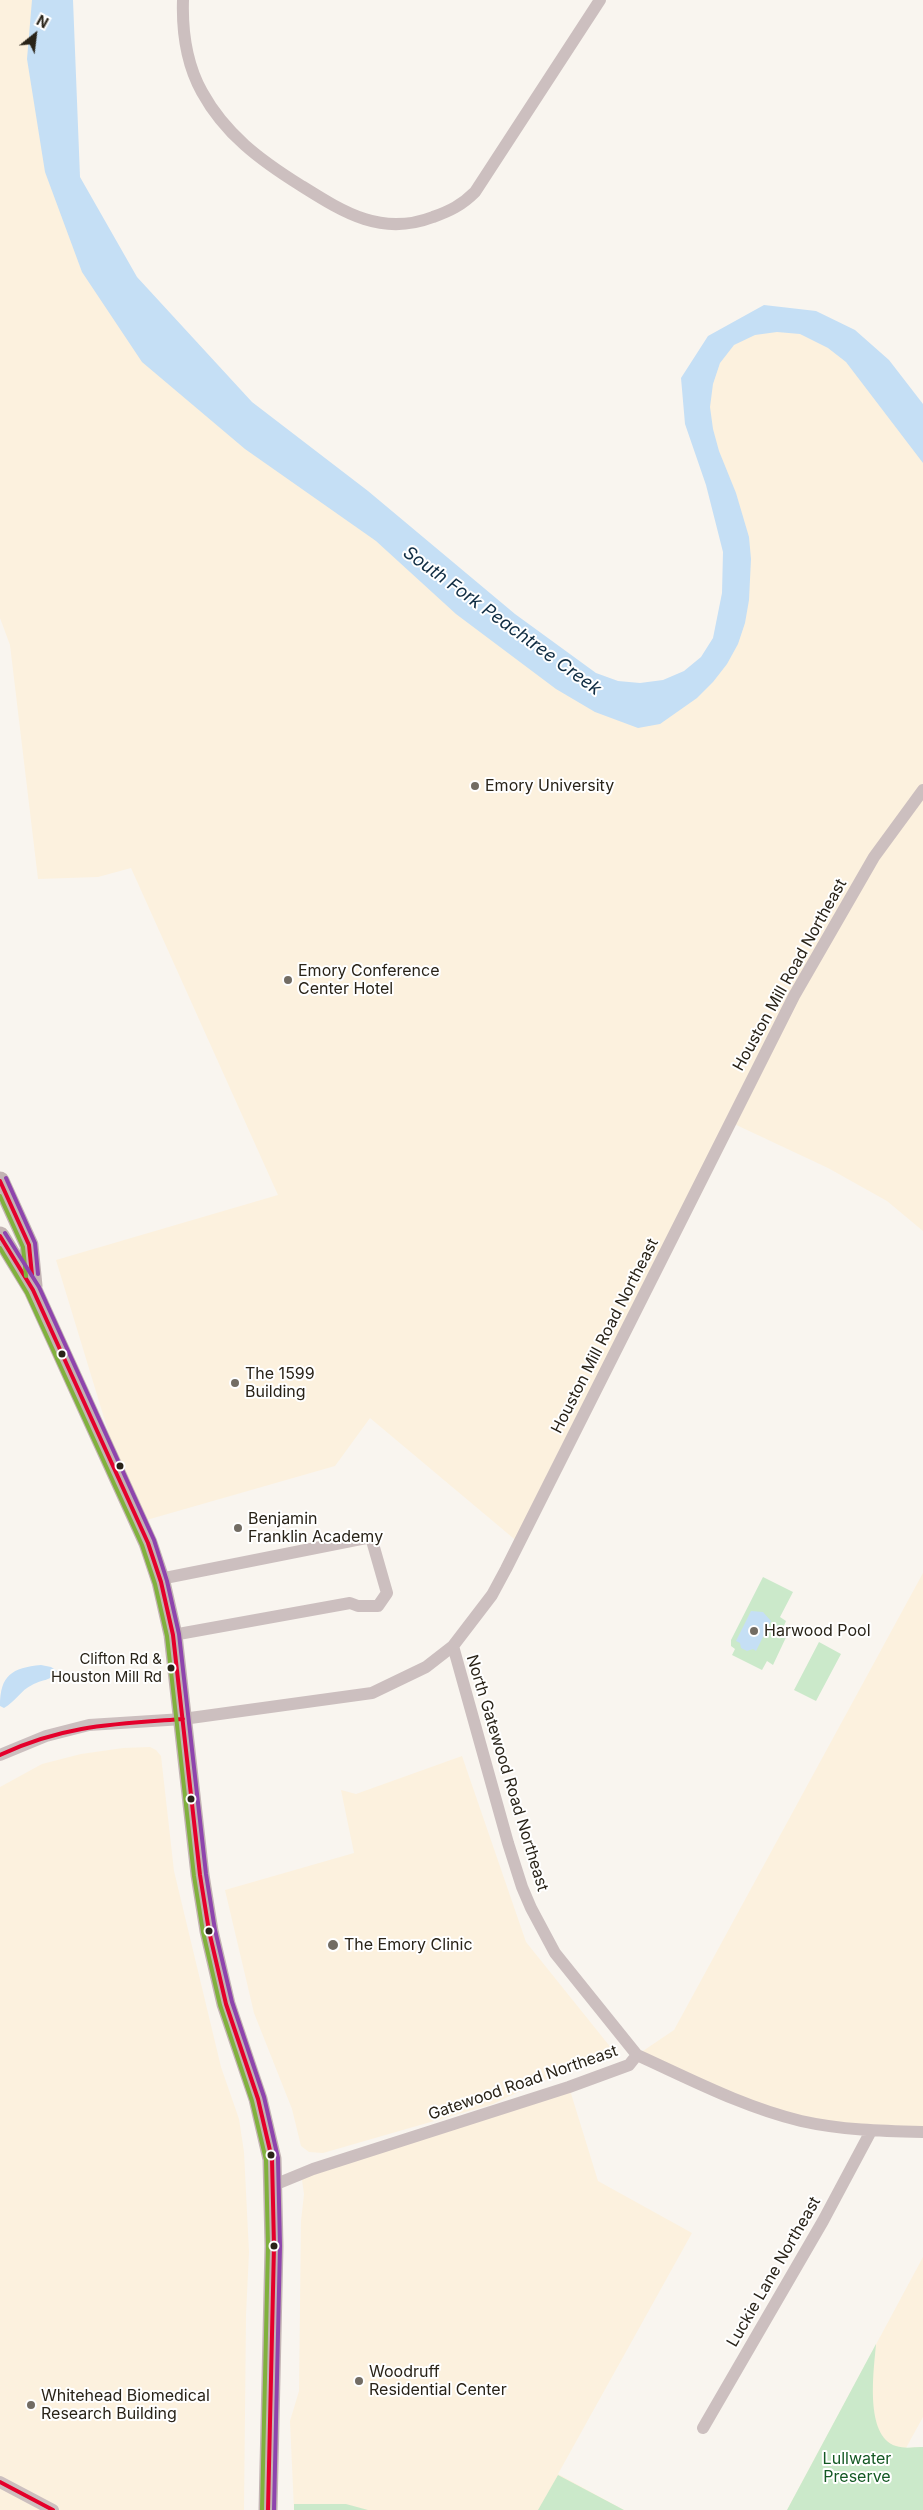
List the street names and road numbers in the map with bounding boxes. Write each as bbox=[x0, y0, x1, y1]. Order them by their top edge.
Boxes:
street label: Houston Mill Road Northeast bbox=[729, 876, 851, 1074]
street label: Houston Mill Road Northeast bbox=[547, 1235, 663, 1437]
street label: North Gatewood Road Northeast bbox=[462, 1652, 552, 1894]
street label: Gatewood Road Northeast bbox=[426, 2041, 620, 2125]
street label: Luckie Lane Northeast bbox=[723, 2193, 825, 2351]

